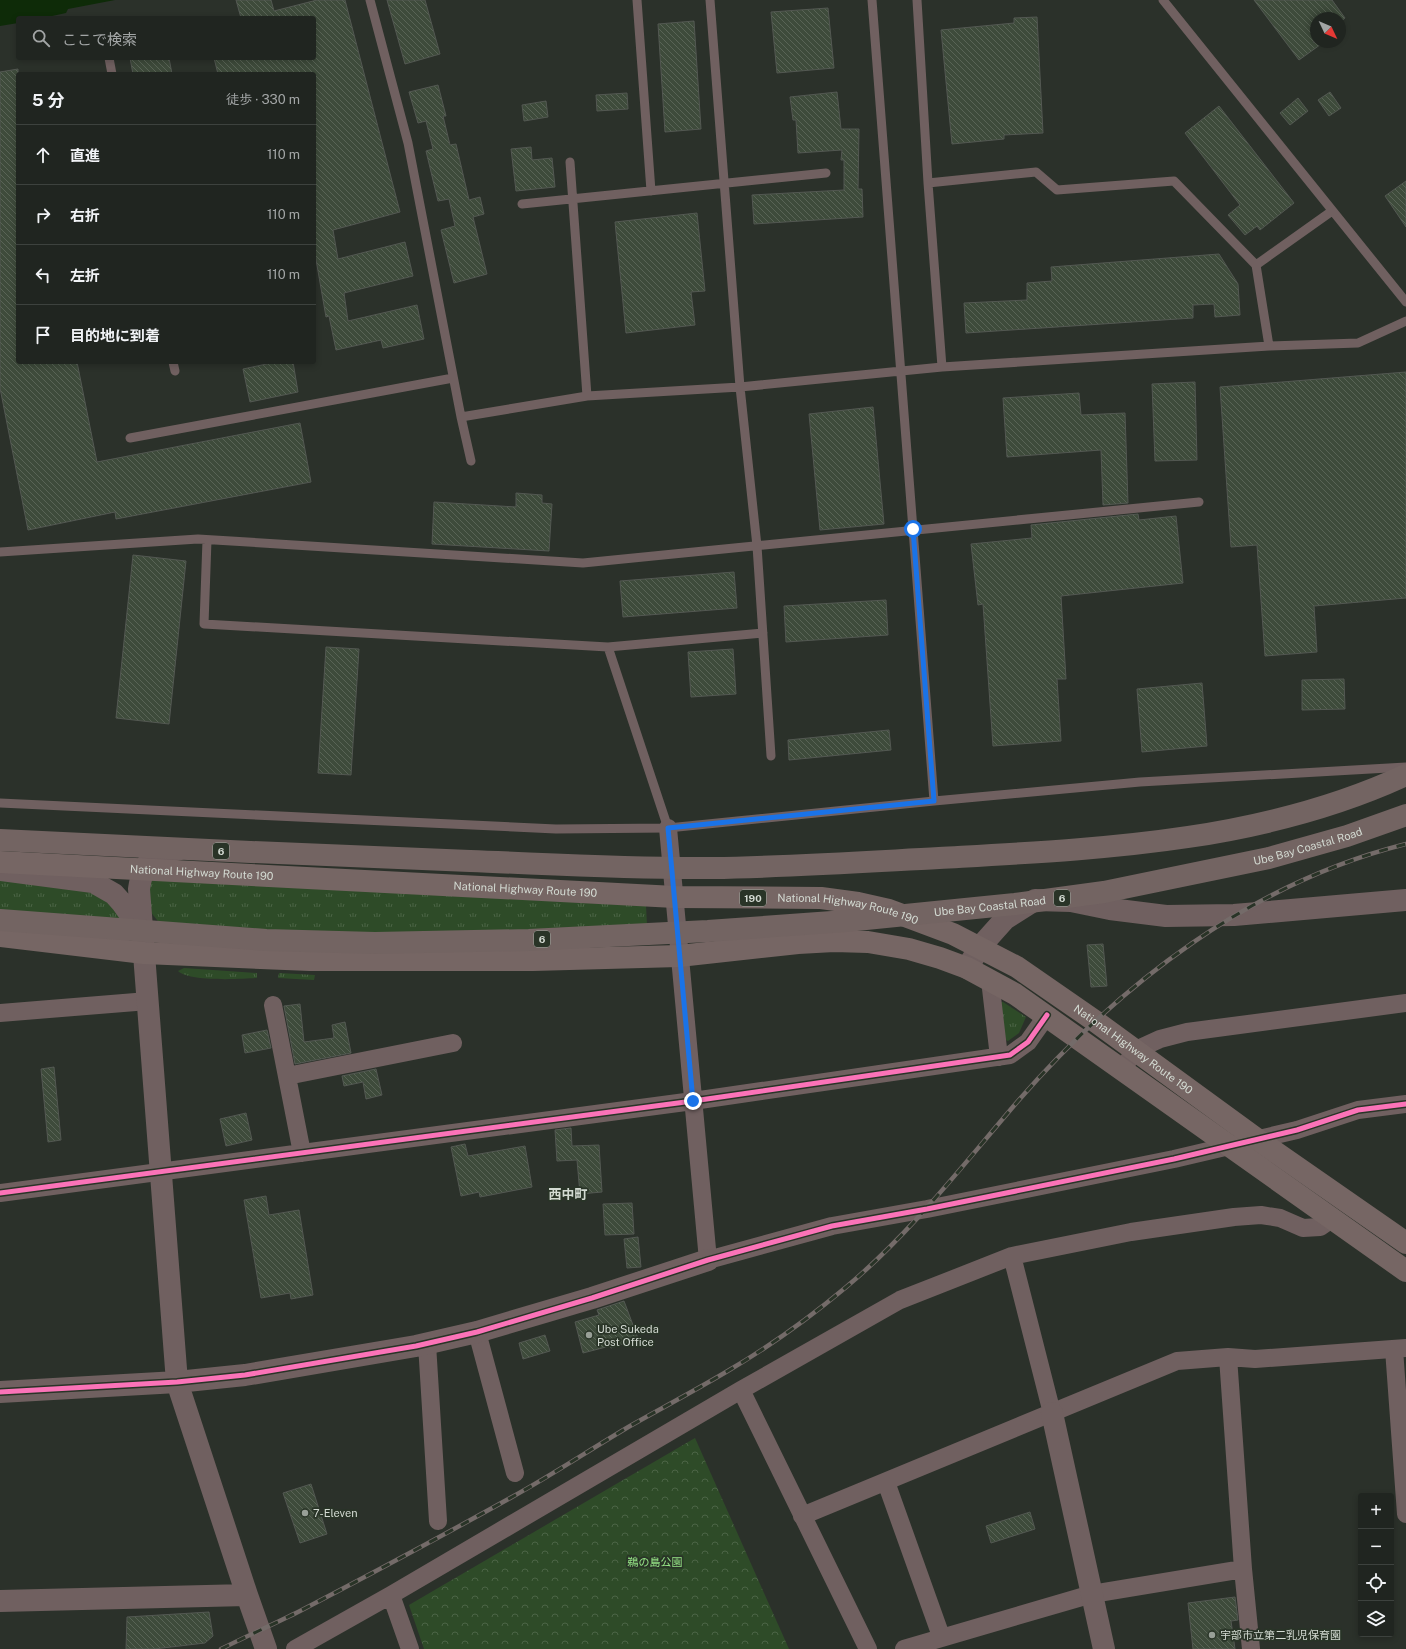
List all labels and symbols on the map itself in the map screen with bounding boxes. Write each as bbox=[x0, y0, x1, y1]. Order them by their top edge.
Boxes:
north arrow bbox=[1310, 12, 1346, 48]
route start bbox=[904, 520, 922, 538]
street label: Ube Bay Coastal Road bbox=[1252, 825, 1364, 867]
road number: 6 bbox=[213, 843, 229, 859]
street label: National Highway Route 190 bbox=[130, 863, 274, 882]
street label: National Highway Route 190 bbox=[453, 880, 598, 899]
road number: 190 bbox=[740, 890, 766, 906]
road number: 6 bbox=[1054, 890, 1070, 906]
street label: National Highway Route 190 bbox=[777, 892, 920, 927]
street label: Ube Bay Coastal Road bbox=[933, 894, 1047, 918]
road number: 6 bbox=[534, 931, 550, 947]
street label: National Highway Route 190 bbox=[1072, 1002, 1195, 1097]
route end bbox=[684, 1092, 702, 1110]
district label: 西中町 bbox=[548, 1187, 588, 1202]
place label: Ube Sukeda Post Office bbox=[597, 1323, 659, 1348]
marker: Ube Sukeda Post Office bbox=[584, 1330, 594, 1340]
place label: 7-Eleven bbox=[313, 1507, 358, 1519]
marker: 7-Eleven bbox=[300, 1508, 310, 1518]
park label: 鵜の島公園 bbox=[628, 1556, 683, 1568]
place label: 宇部市立第二乳児保育園 bbox=[1220, 1629, 1341, 1641]
marker: 宇部市立第二乳児保育園 bbox=[1207, 1630, 1217, 1640]

